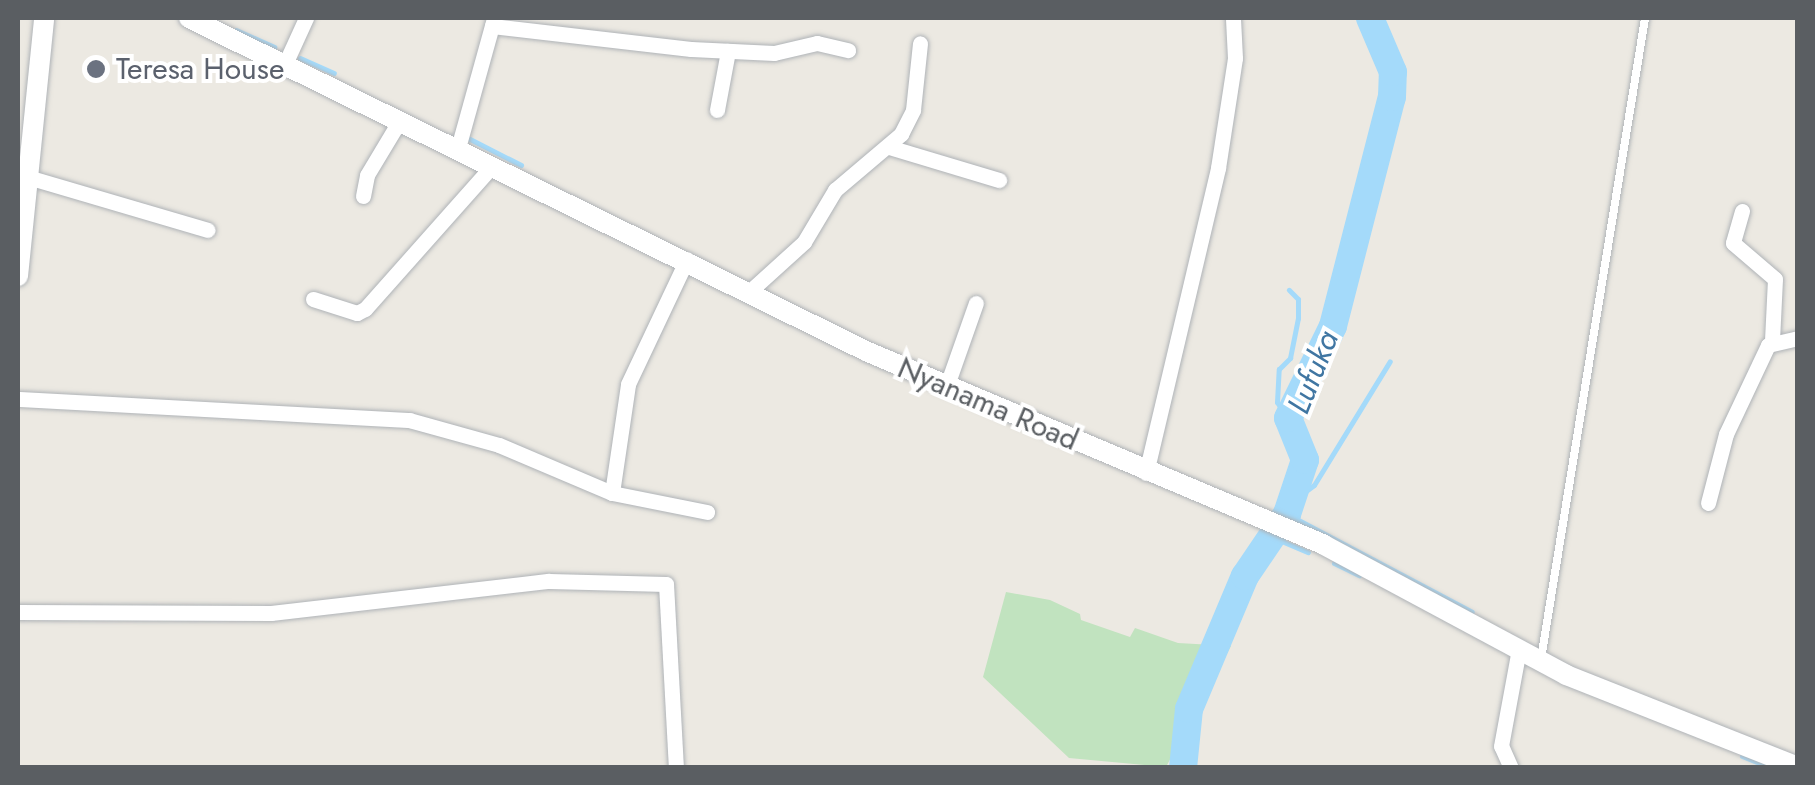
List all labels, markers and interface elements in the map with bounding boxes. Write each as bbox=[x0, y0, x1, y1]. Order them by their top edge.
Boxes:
place label: Teresa House bbox=[116, 51, 284, 87]
marker: Teresa House bbox=[85, 58, 107, 80]
water label: Lufuka bbox=[1279, 325, 1347, 419]
street label: Nyanama Road bbox=[892, 350, 1084, 458]

